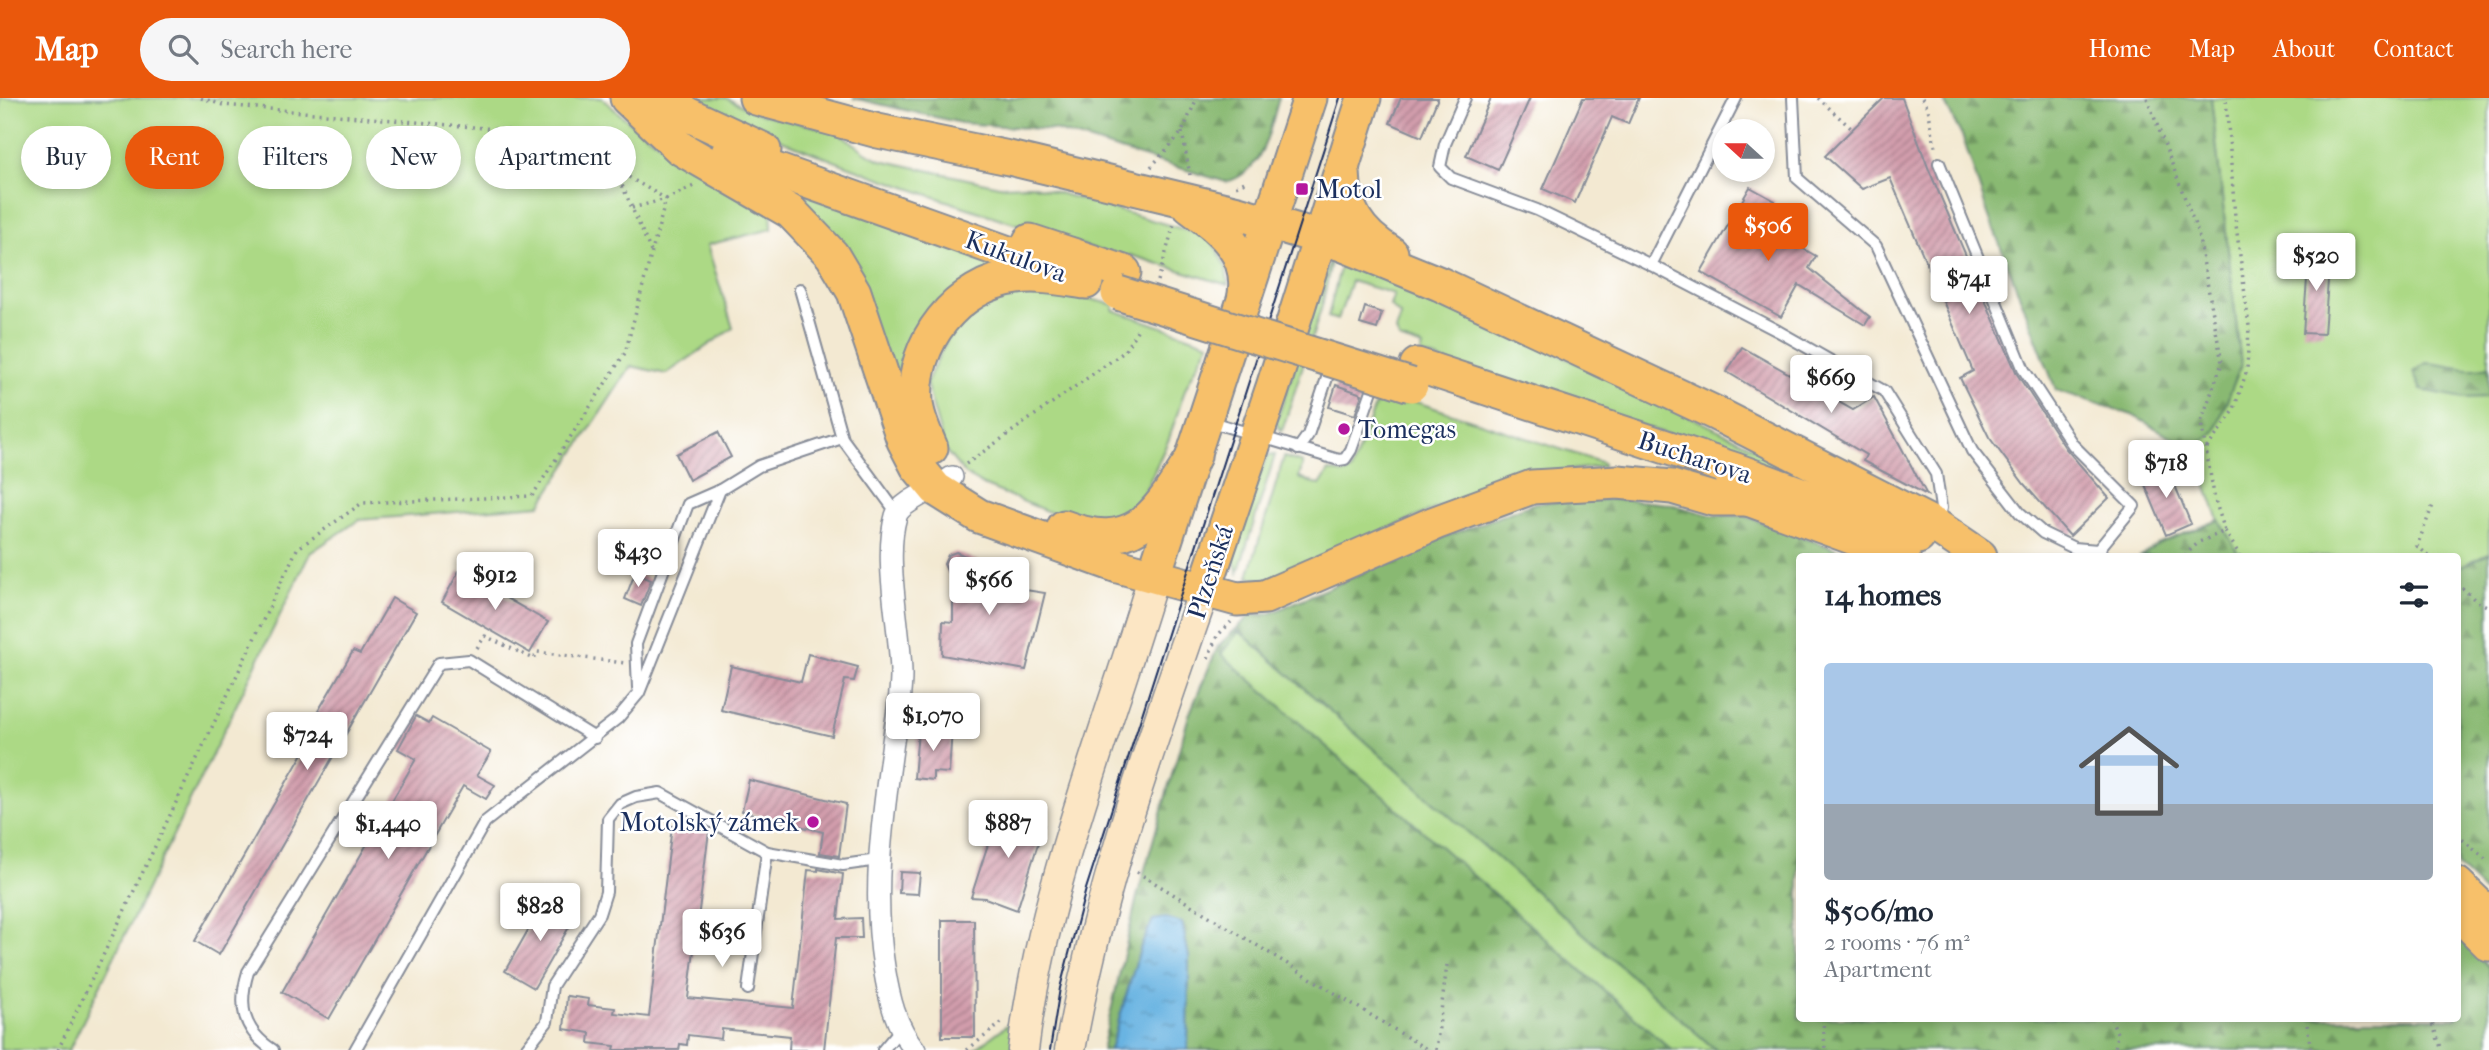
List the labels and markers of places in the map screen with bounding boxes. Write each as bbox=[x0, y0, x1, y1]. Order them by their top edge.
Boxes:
place label: Motol bbox=[1316, 174, 1382, 205]
marker: Motol bbox=[1294, 181, 1310, 197]
pin: $506 bbox=[1727, 204, 1809, 263]
pin: $520 bbox=[2275, 234, 2357, 293]
pin: $741 bbox=[1928, 256, 2010, 316]
pin: $669 bbox=[1790, 356, 1872, 415]
place label: Tomegas bbox=[1358, 414, 1456, 445]
marker: Tomegas bbox=[1336, 421, 1352, 437]
pin: $718 bbox=[2125, 440, 2207, 500]
pin: $430 bbox=[597, 530, 679, 589]
pin: $912 bbox=[454, 552, 536, 612]
pin: $566 bbox=[948, 558, 1030, 617]
pin: $1,070 bbox=[876, 694, 990, 753]
pin: $724 bbox=[266, 712, 348, 772]
pin: $887 bbox=[967, 800, 1049, 860]
pin: $1,440 bbox=[331, 802, 445, 861]
place label: Motolský zámek bbox=[619, 807, 800, 838]
marker: Motolský zámek bbox=[805, 814, 821, 830]
pin: $828 bbox=[499, 884, 581, 943]
pin: $636 bbox=[681, 910, 763, 969]

